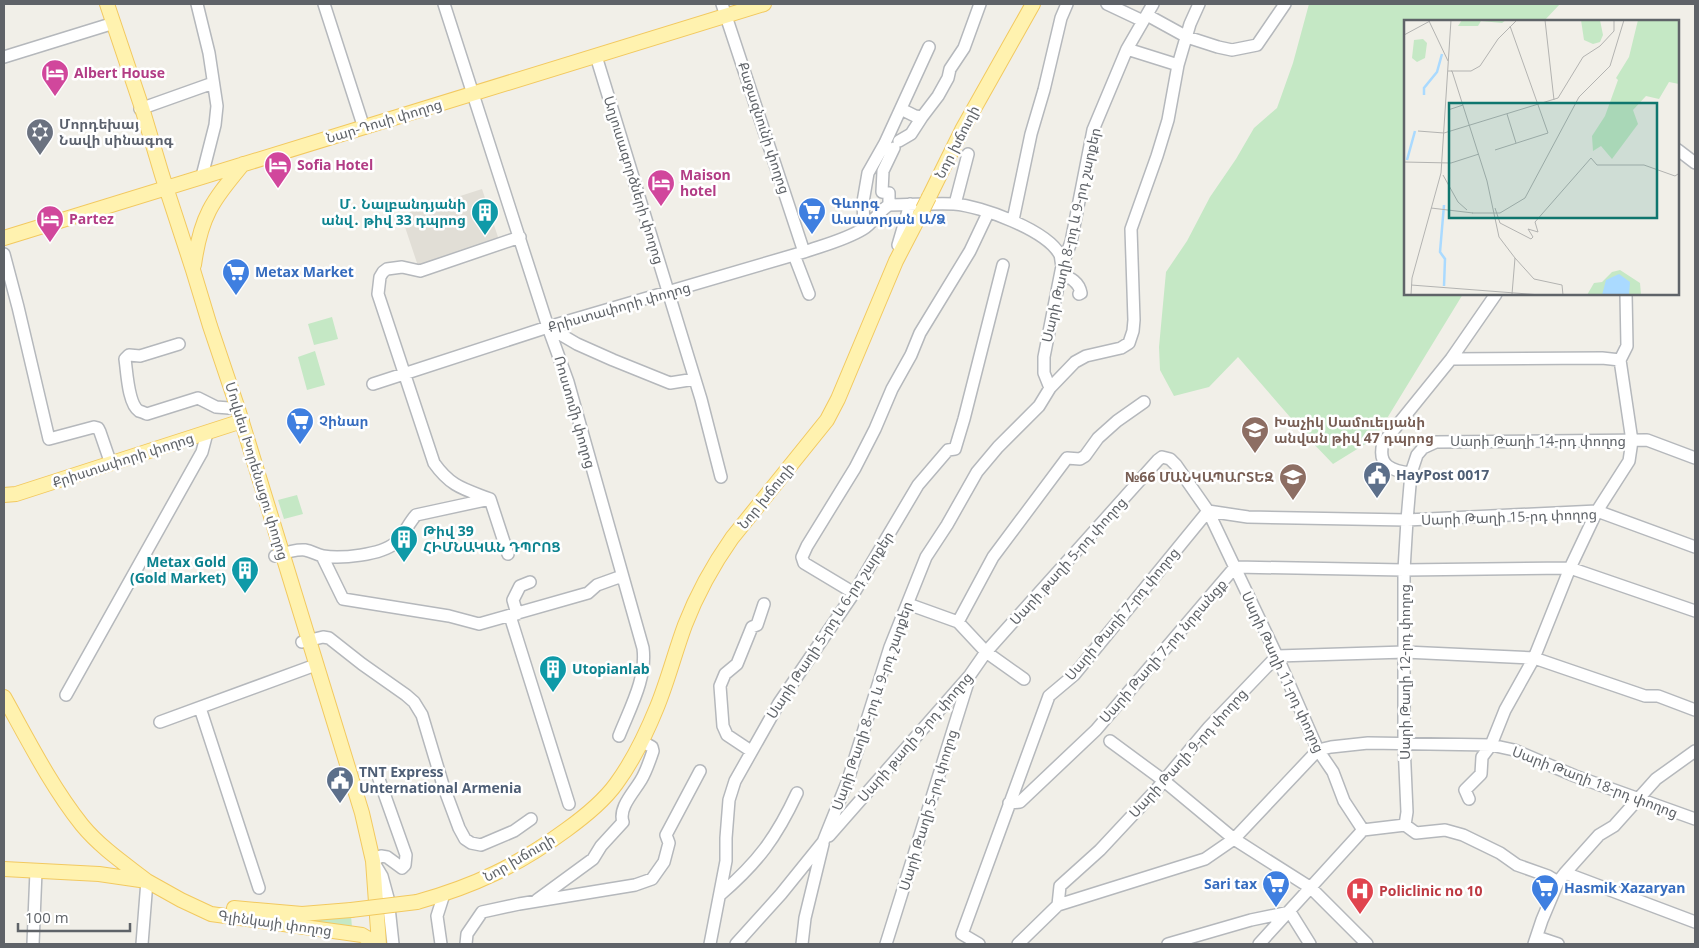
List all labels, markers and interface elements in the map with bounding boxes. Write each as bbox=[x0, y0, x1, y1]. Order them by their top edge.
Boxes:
inset map bbox=[1404, 20, 1679, 295]
hotel icon: Albert House bbox=[40, 58, 70, 97]
street label: Քաջազնունի փողոց bbox=[734, 59, 795, 196]
place label: Albert House bbox=[74, 63, 165, 82]
street label: Աղյուսագործների փողոց bbox=[600, 93, 669, 266]
street label: Նար-Դոսի փողոց bbox=[324, 94, 444, 147]
street label: Նոր խճուղի bbox=[930, 102, 983, 182]
place label: Մորդեխայ Նավի սինագոգ bbox=[59, 114, 174, 149]
synagogue icon: Մորդեխայ Նավի սինագոգ bbox=[25, 117, 55, 156]
street label: Սարի Թաղի 8-րդ և 9-րդ շարքեր bbox=[1037, 126, 1104, 344]
hotel icon: Sofia Hotel bbox=[263, 150, 293, 189]
place label: Sofia Hotel bbox=[297, 155, 373, 174]
place label: Maison hotel bbox=[680, 165, 731, 200]
hotel icon: Maison hotel bbox=[646, 168, 676, 207]
place label: Գևորգ Ասատրյան Ա/Ձ bbox=[831, 193, 946, 228]
place label: Մ․ Նալբանդյանի անվ․ թիվ 33 դպրոց bbox=[321, 194, 466, 229]
supermarket icon: Գևորգ Ասատրյան Ա/Ձ bbox=[797, 196, 827, 235]
building icon: Մ․ Նալբանդյանի անվ․ թիվ 33 դպրոց bbox=[470, 197, 500, 236]
hotel icon: Partez bbox=[35, 204, 65, 243]
place label: Partez bbox=[69, 209, 114, 228]
supermarket icon: Metax Market bbox=[221, 257, 251, 296]
place label: Metax Market bbox=[255, 262, 354, 281]
street label: Քրիստափորի փողոց bbox=[545, 277, 692, 336]
street label: Ռոստոմի փողոց bbox=[550, 353, 601, 470]
street label: Մովսես Խորենացու փողոց bbox=[221, 379, 294, 562]
supermarket icon: Չինար bbox=[285, 406, 315, 445]
place label: Չինար bbox=[319, 411, 369, 430]
place label: Խաչիկ Սամուելյանի անվան թիվ 47 դպրոց bbox=[1274, 412, 1434, 447]
school or university icon: Խաչիկ Սամուելյանի անվան թիվ 47 դպրոց bbox=[1240, 415, 1270, 454]
street label: Քրիստափորի փողոց bbox=[50, 428, 196, 491]
street label: Սարի Թաղի 14-րդ փողոց bbox=[1450, 431, 1626, 450]
street label: Նոր խճուղի bbox=[733, 459, 798, 533]
public building icon: HayPost 0017 bbox=[1362, 460, 1392, 499]
school or university icon: №66 ՄԱՆԿԱՊԱՐՏԵԶ bbox=[1278, 462, 1308, 501]
place label: HayPost 0017 bbox=[1396, 465, 1489, 484]
place label: №66 ՄԱՆԿԱՊԱՐՏԵԶ bbox=[1125, 467, 1274, 486]
street label: Սարի թաղի 5-րդ փողոց bbox=[1005, 493, 1130, 629]
street label: Սարի Թաղի 15-րդ փողոց bbox=[1421, 504, 1597, 529]
place label: Թիվ 39 ՀԻՄՆԱԿԱՆ ԴՊՐՈՑ bbox=[423, 521, 561, 556]
building icon: Թիվ 39 ՀԻՄՆԱԿԱՆ ԴՊՐՈՑ bbox=[389, 524, 419, 563]
street label: Սարի Թաղի 5-րդ և 6-րդ շարքեր bbox=[762, 527, 897, 722]
street label: Սարի Թաղի 7-րդ փողոց bbox=[1060, 543, 1183, 684]
place label: Metax Gold (Gold Market) bbox=[130, 552, 226, 587]
building icon: Metax Gold (Gold Market) bbox=[230, 555, 260, 594]
street label: Սարի Թաղի 7-րդ նրբանցք bbox=[1095, 575, 1230, 727]
street label: Սարի Թաղի 12-րդ փողոց bbox=[1395, 584, 1414, 760]
street label: Սարի Թաղի 11-րդ փողոց bbox=[1238, 588, 1329, 756]
street label: Սարի Թաղի 8-րդ և 9-րդ շարքեր bbox=[827, 599, 916, 813]
building icon: Utopianlab bbox=[538, 654, 568, 693]
place label: Utopianlab bbox=[572, 659, 650, 678]
street label: Սարի թաղի 9-րդ փողոց bbox=[853, 668, 976, 806]
street label: Սարի Թաղի 9-րդ փողոց bbox=[1124, 684, 1251, 821]
street label: Սարի Թաղի 5-րդ փողոց bbox=[894, 727, 961, 893]
street label: Սարի Թաղի 18-րդ փողոց bbox=[1510, 741, 1681, 822]
place label: TNT Express Unternational Armenia bbox=[359, 762, 522, 797]
public building icon: TNT Express Unternational Armenia bbox=[325, 765, 355, 804]
street label: Նոր խճուղի bbox=[479, 829, 558, 886]
supermarket icon: Sari tax bbox=[1261, 869, 1291, 908]
supermarket icon: Hasmik Xazaryan bbox=[1530, 873, 1560, 912]
place label: Sari tax bbox=[1204, 874, 1258, 893]
hospital icon: Policlinic no 10 bbox=[1345, 876, 1375, 915]
place label: Hasmik Xazaryan bbox=[1564, 878, 1686, 897]
place label: Policlinic no 10 bbox=[1379, 881, 1483, 900]
scale bar bbox=[18, 900, 130, 932]
street label: Գլինկայի փողոց bbox=[217, 905, 333, 940]
text: 100 m bbox=[25, 907, 69, 927]

